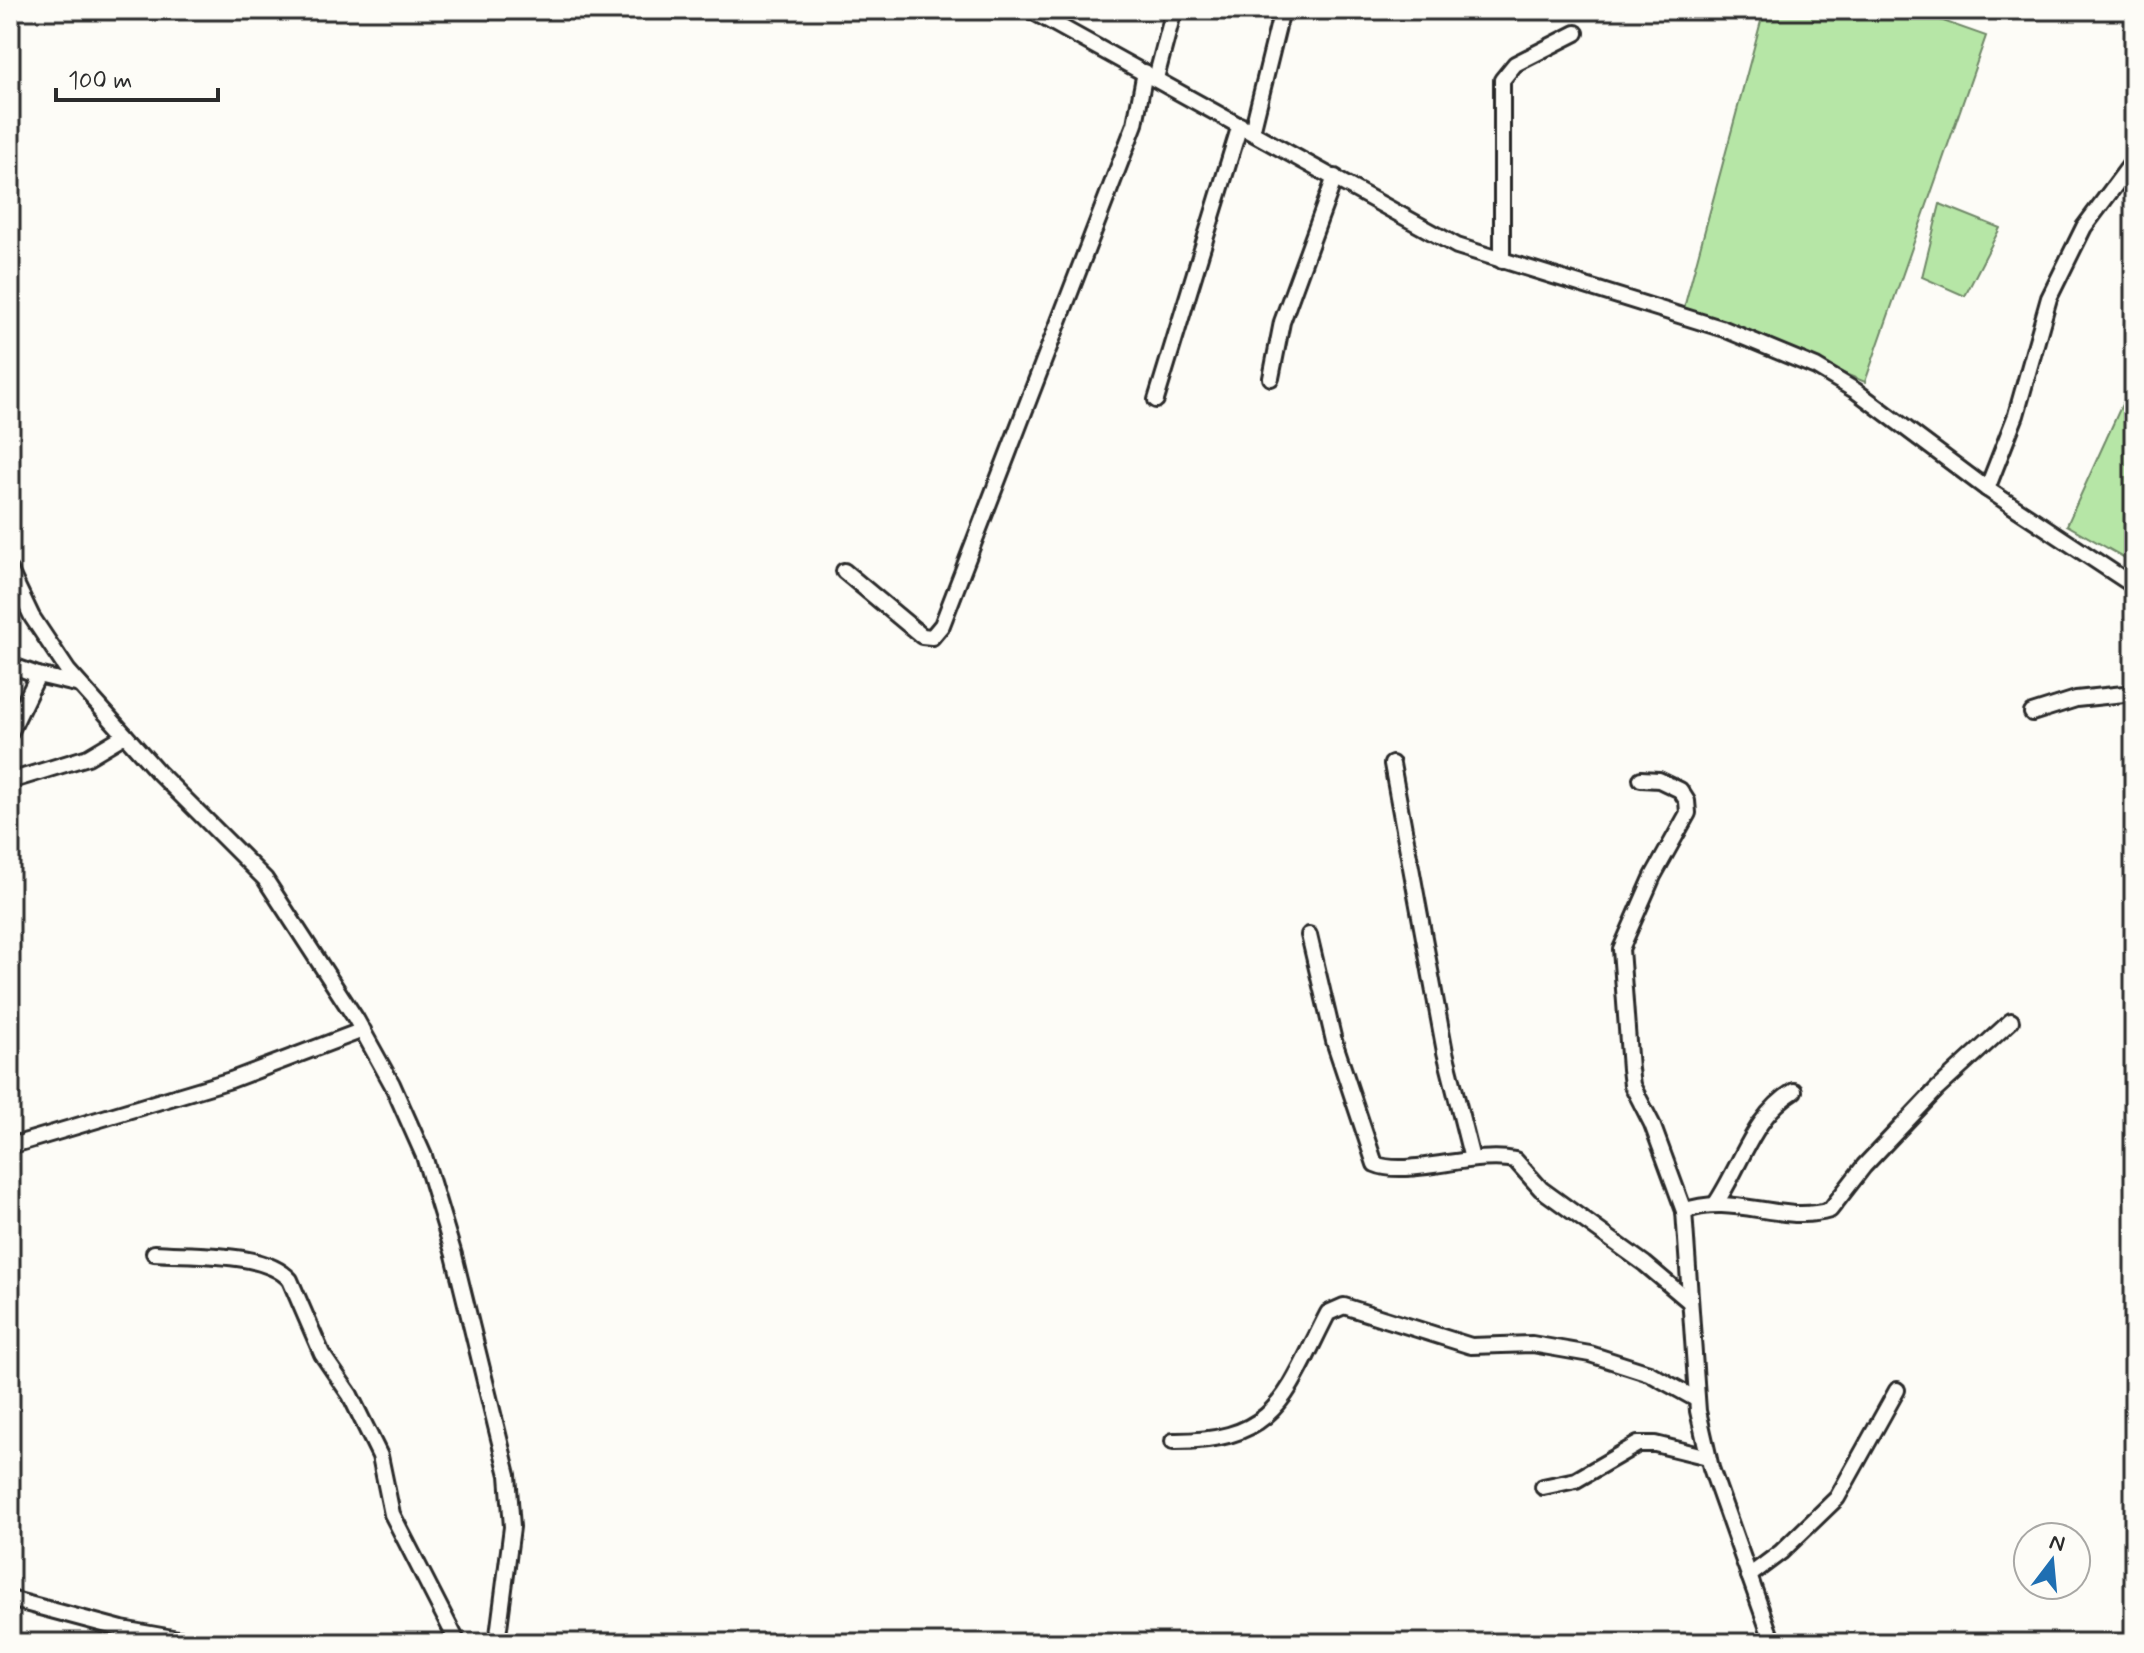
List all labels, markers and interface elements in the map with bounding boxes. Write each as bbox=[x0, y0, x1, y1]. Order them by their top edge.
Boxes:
scale bar bbox=[56, 52, 218, 102]
text: 100 m bbox=[68, 66, 132, 97]
north arrow bbox=[2012, 1521, 2092, 1601]
text: N bbox=[2046, 1528, 2068, 1559]

